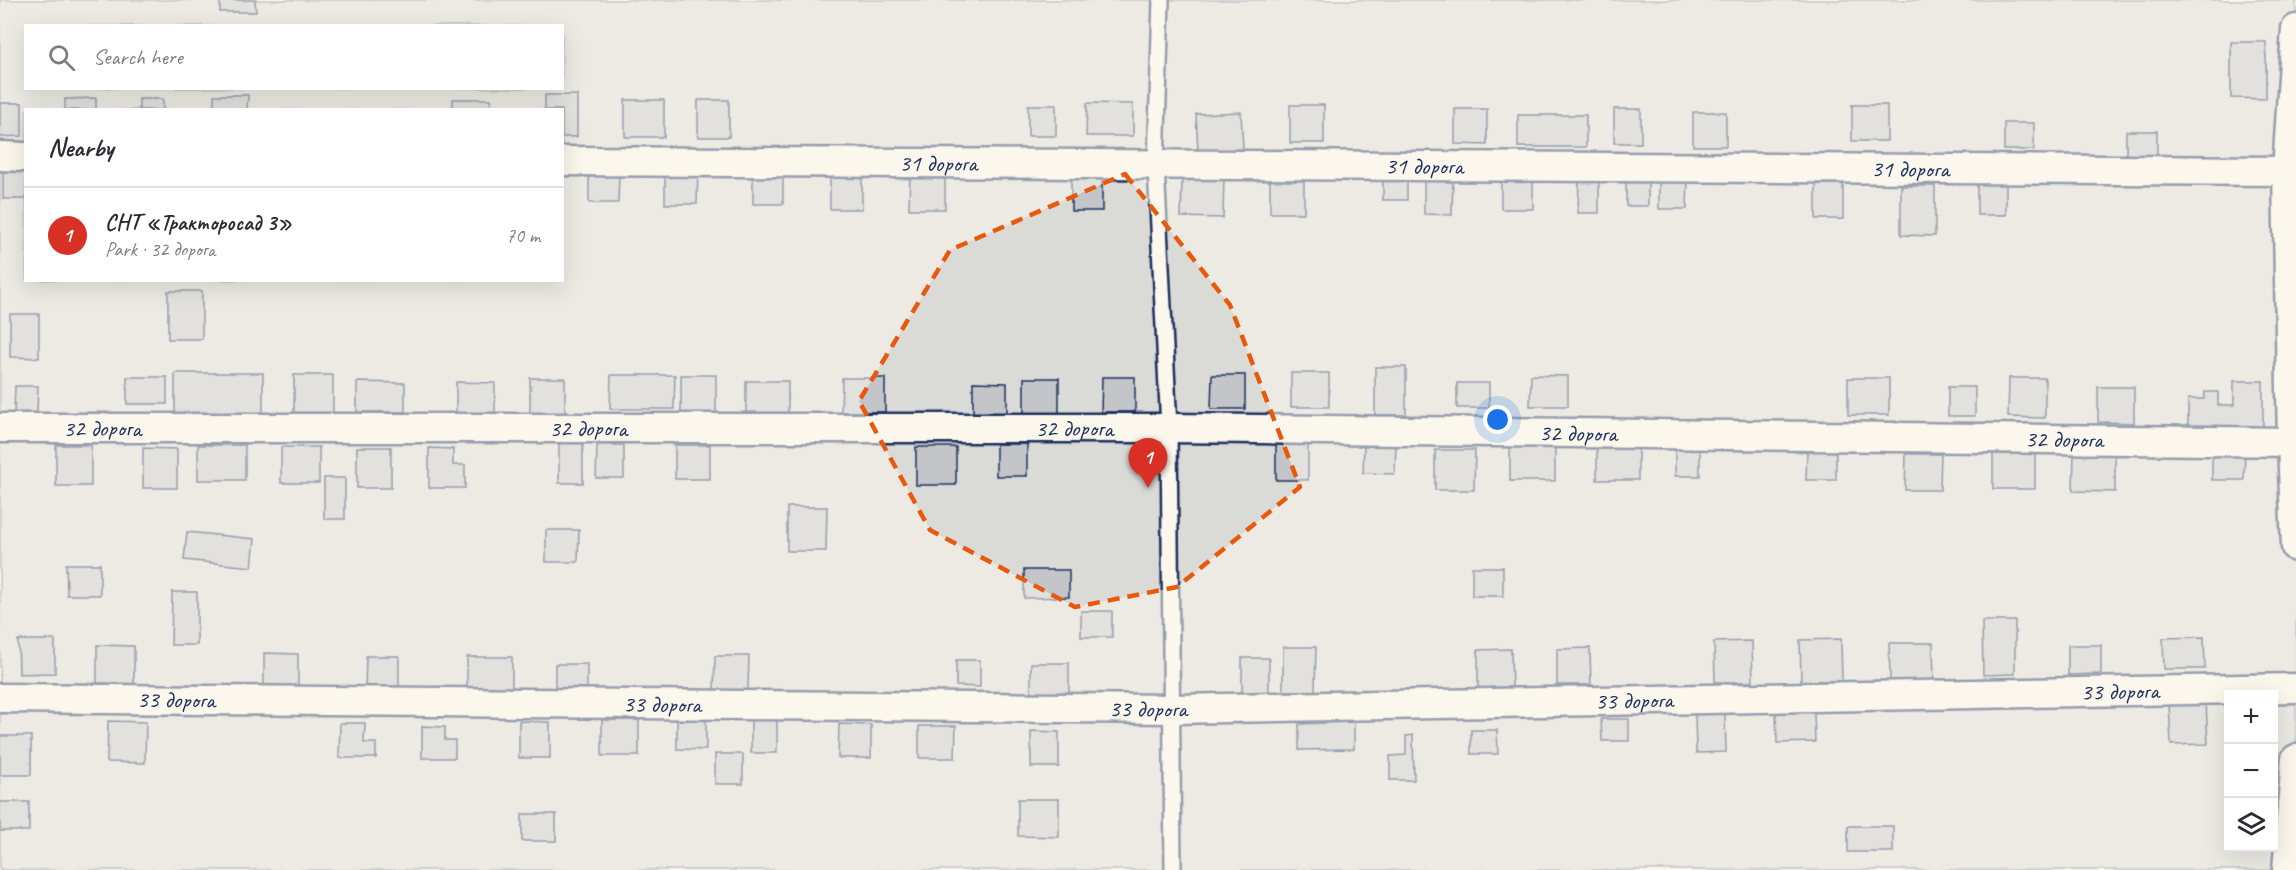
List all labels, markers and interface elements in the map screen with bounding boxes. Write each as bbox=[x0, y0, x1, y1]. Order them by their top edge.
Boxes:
search box bbox=[24, 24, 564, 90]
icon: search bbox=[45, 41, 78, 74]
text: Search here bbox=[93, 43, 183, 71]
text: Nearby bbox=[48, 131, 113, 164]
street label: 31 дорога bbox=[899, 148, 979, 178]
street label: 31 дорога bbox=[1385, 151, 1465, 181]
street label: 31 дорога bbox=[1871, 154, 1951, 184]
text: СНТ «Тракторосад 3» bbox=[105, 209, 292, 237]
text: 1 bbox=[63, 223, 72, 248]
text: 70 m bbox=[506, 223, 540, 248]
text: Park · 32 дорога bbox=[105, 237, 215, 262]
your location bbox=[1483, 405, 1512, 434]
street label: 32 дорога bbox=[63, 413, 143, 443]
street label: 32 дорога bbox=[549, 413, 629, 443]
street label: 32 дорога bbox=[1035, 413, 1115, 443]
street label: 32 дорога bbox=[1539, 418, 1619, 449]
street label: 32 дорога bbox=[2025, 424, 2105, 455]
pin: 1 bbox=[1128, 438, 1168, 488]
street label: 33 дорога bbox=[2080, 676, 2161, 707]
street label: 33 дорога bbox=[137, 684, 217, 715]
street label: 33 дорога bbox=[1595, 685, 1675, 716]
street label: 33 дорога bbox=[623, 689, 703, 720]
map controls bbox=[2224, 690, 2278, 852]
button: + bbox=[2224, 690, 2278, 744]
street label: 33 дорога bbox=[1109, 693, 1189, 724]
button: − bbox=[2224, 744, 2278, 798]
button: layers bbox=[2224, 798, 2278, 852]

